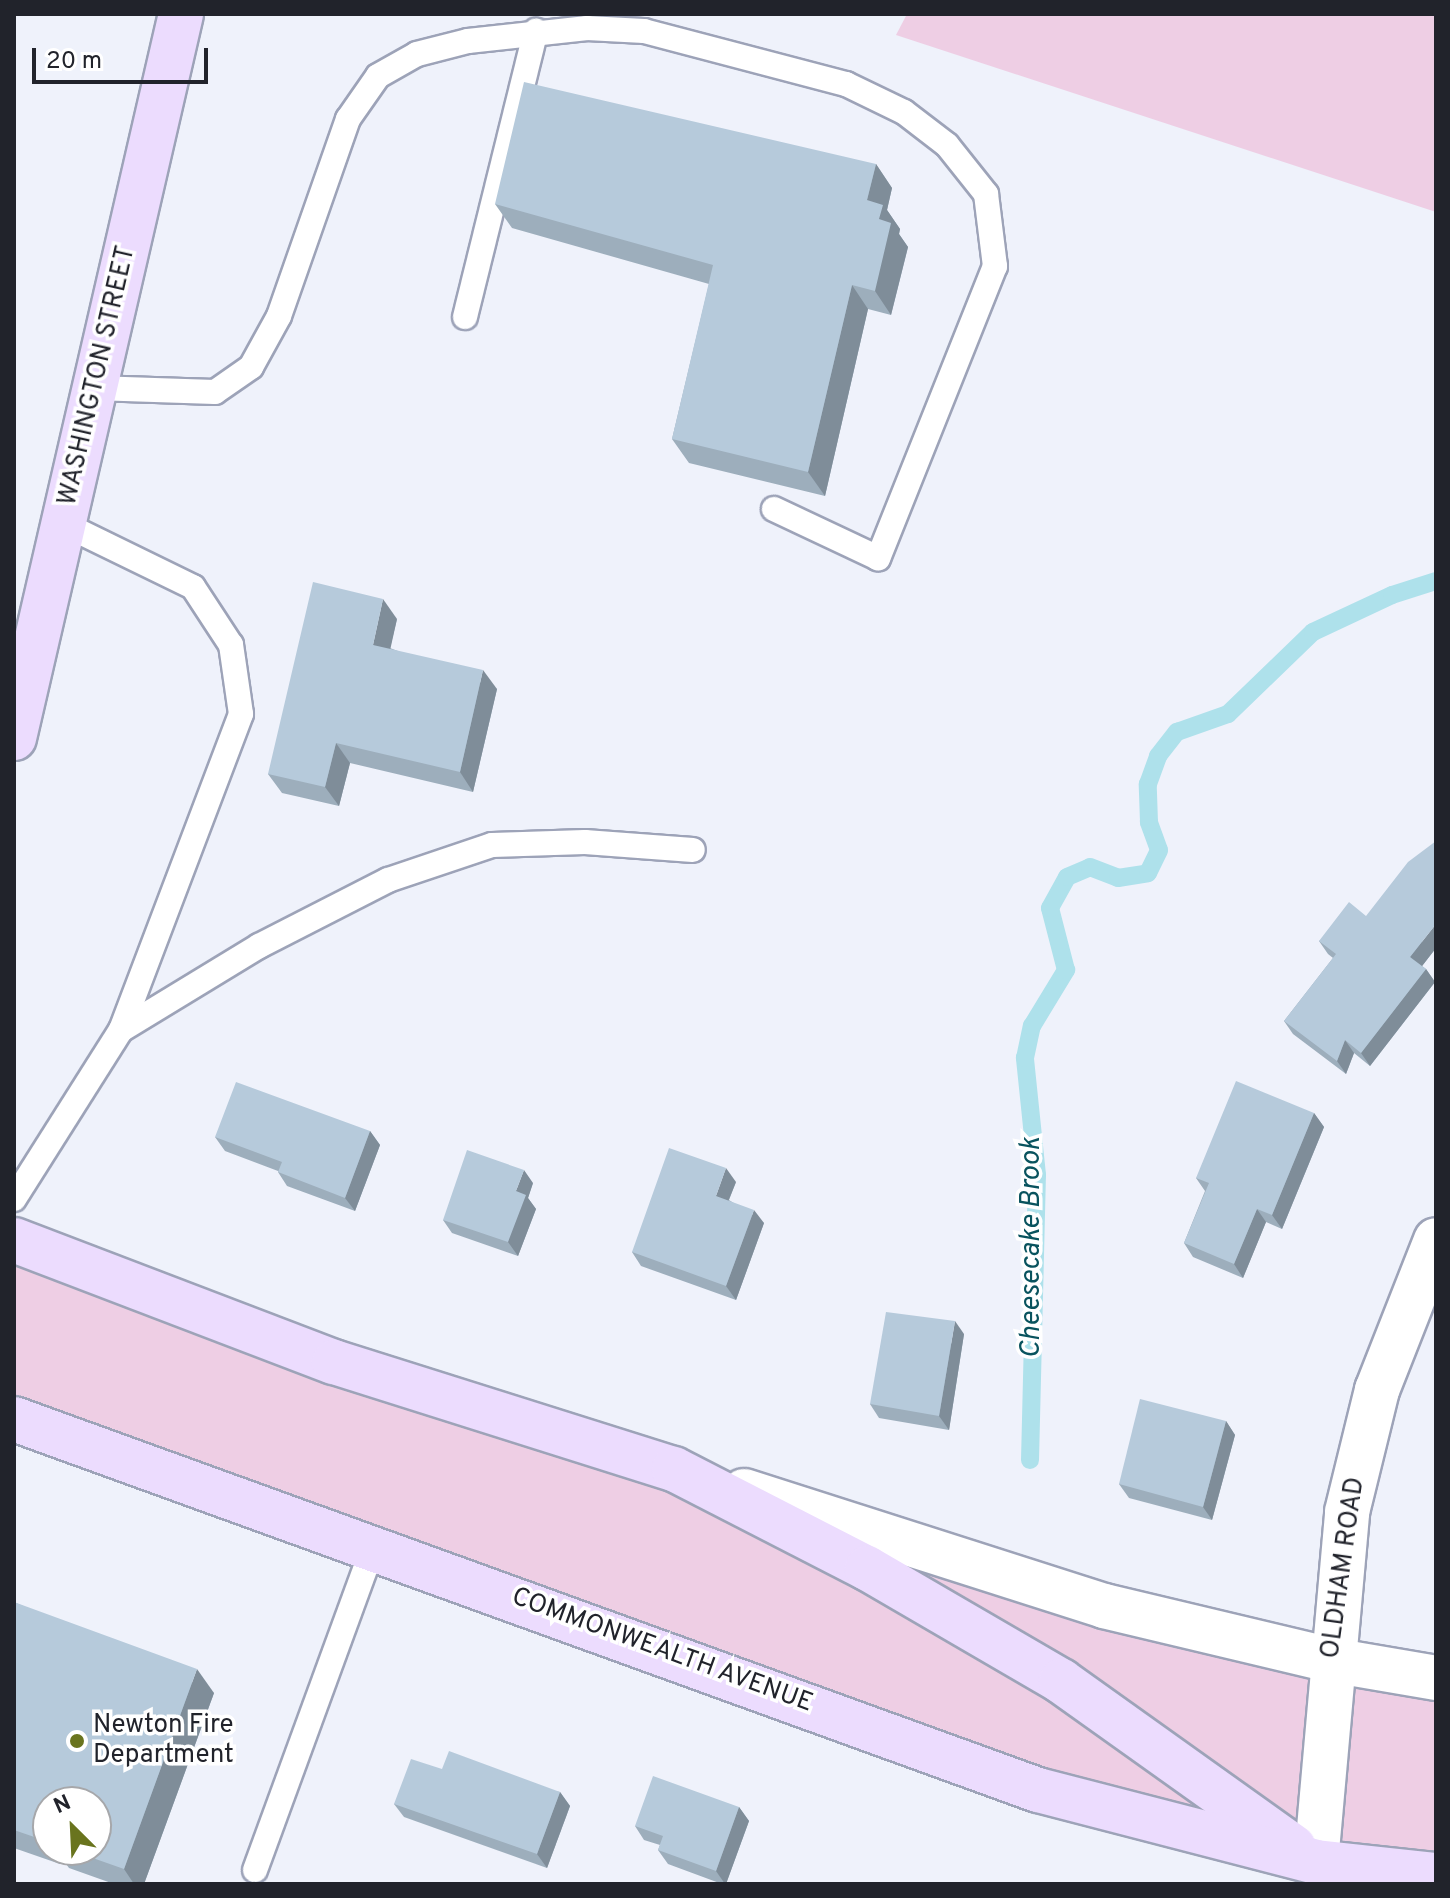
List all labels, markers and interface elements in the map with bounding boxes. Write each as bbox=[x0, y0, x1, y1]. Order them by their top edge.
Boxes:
scale bar bbox=[36, 32, 212, 82]
text: 20 m bbox=[46, 47, 102, 77]
street label: WASHINGTON STREET bbox=[53, 243, 143, 509]
water label: Cheesecake Brook bbox=[1015, 1137, 1049, 1359]
street label: OLDHAM ROAD bbox=[1316, 1475, 1372, 1661]
street label: COMMONWEALTH AVENUE bbox=[507, 1582, 817, 1720]
place label: Newton Fire Department bbox=[93, 1710, 234, 1772]
marker: Newton Fire Department bbox=[68, 1732, 86, 1750]
north arrow bbox=[32, 1786, 112, 1866]
text: N bbox=[50, 1790, 76, 1821]

